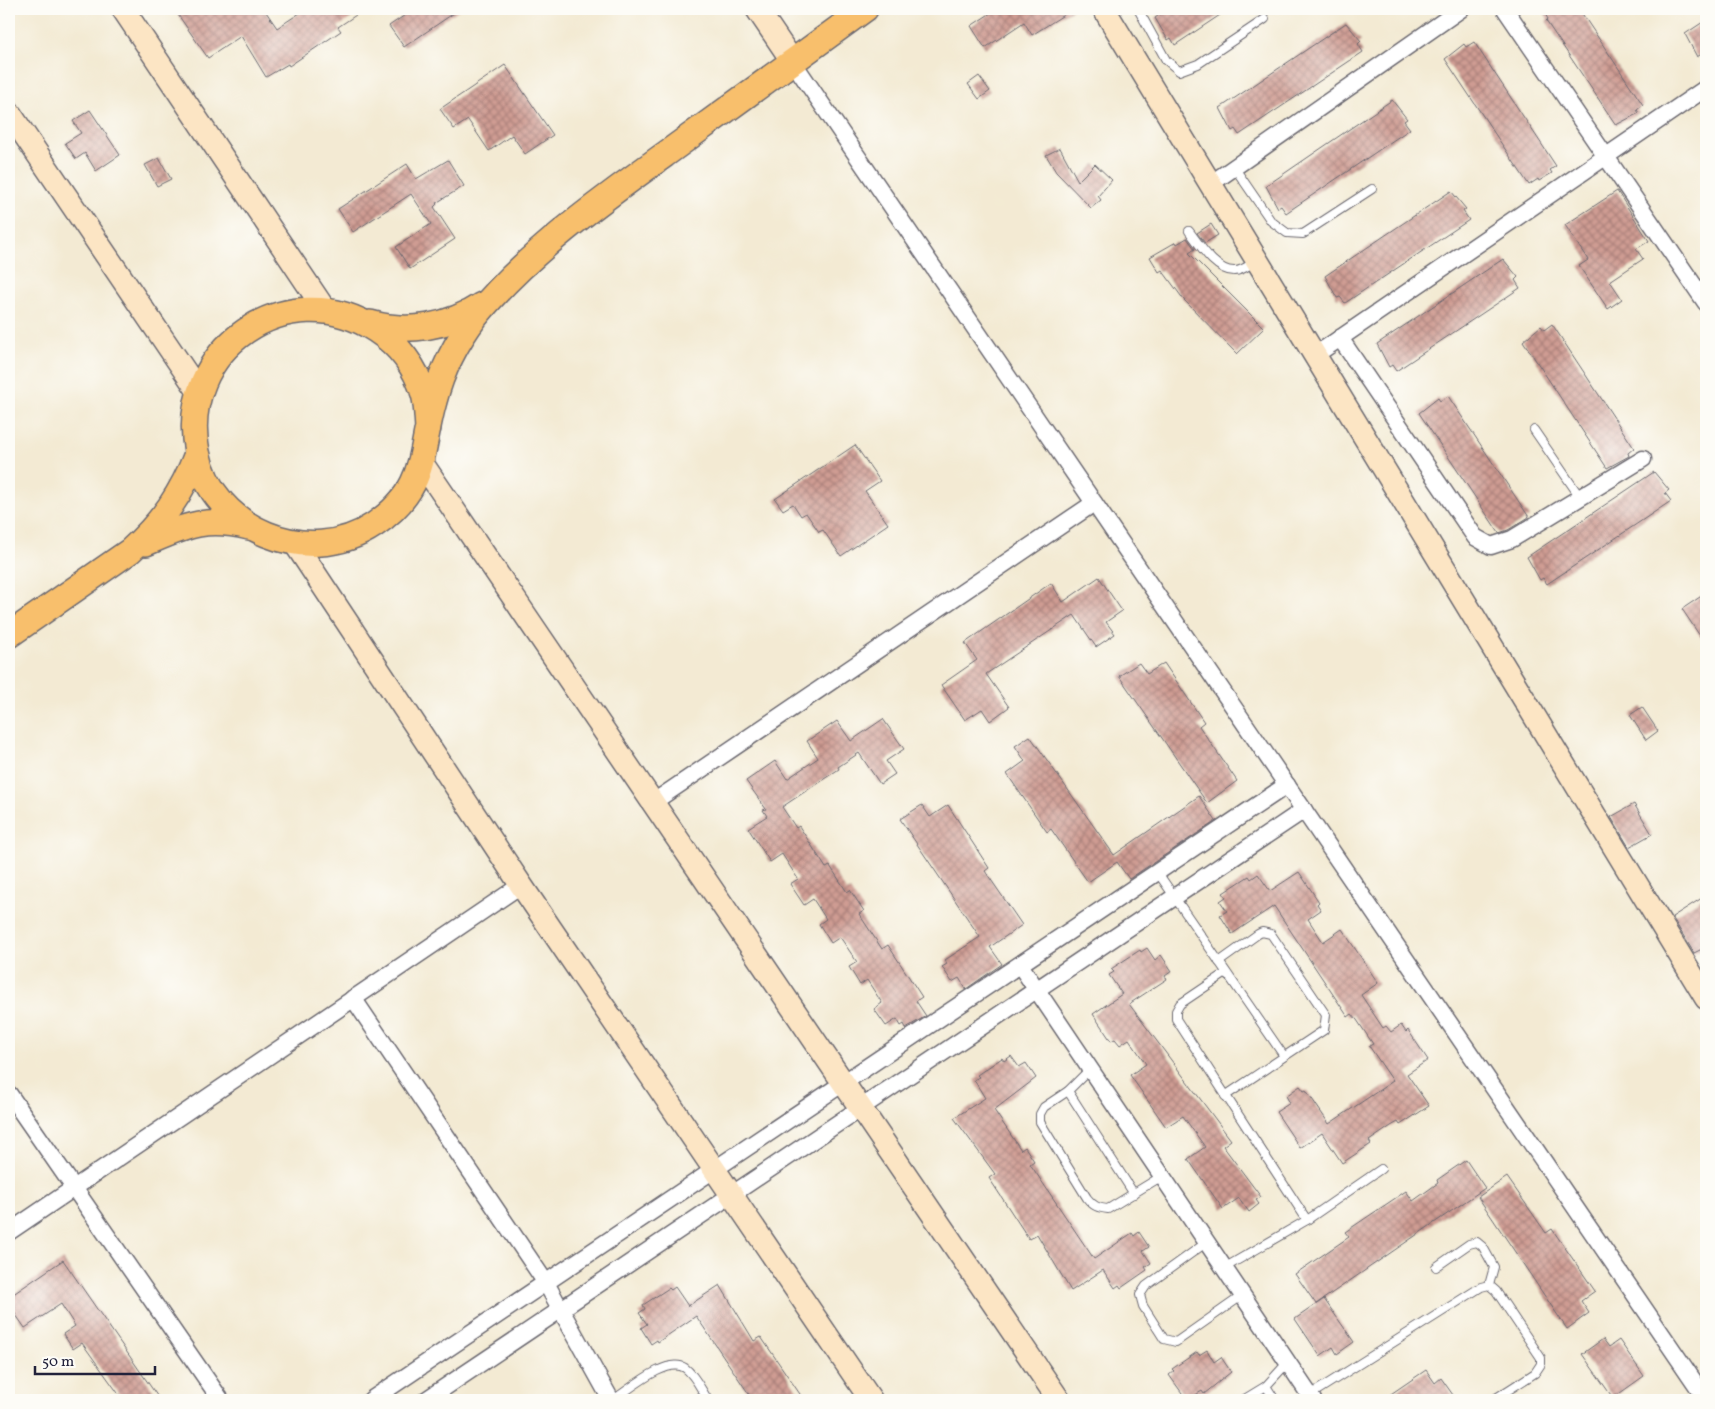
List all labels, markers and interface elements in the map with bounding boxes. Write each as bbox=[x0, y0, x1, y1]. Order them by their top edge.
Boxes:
scale bar bbox=[35, 1344, 155, 1376]
text: 50 m bbox=[42, 1352, 74, 1373]

